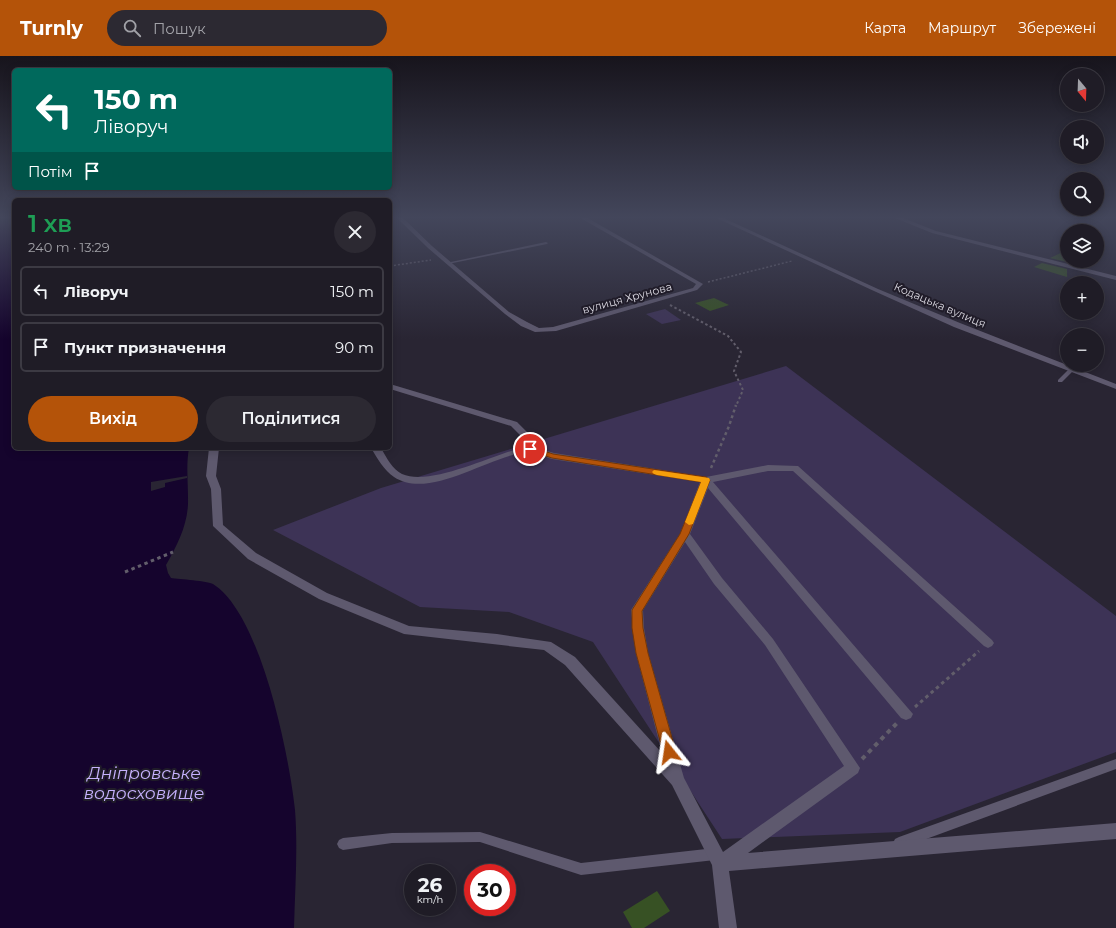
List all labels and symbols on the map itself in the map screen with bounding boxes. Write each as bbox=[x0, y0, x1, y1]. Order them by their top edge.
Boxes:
north arrow bbox=[1060, 68, 1104, 112]
street label: вулиця Хрунова bbox=[581, 279, 673, 317]
street label: Кодацька вулиця bbox=[892, 279, 988, 331]
pin bbox=[513, 432, 547, 466]
position arrow bbox=[648, 731, 690, 773]
water label: Дніпровське водосховище bbox=[84, 763, 204, 803]
speed limit sign: 30 bbox=[464, 864, 516, 916]

